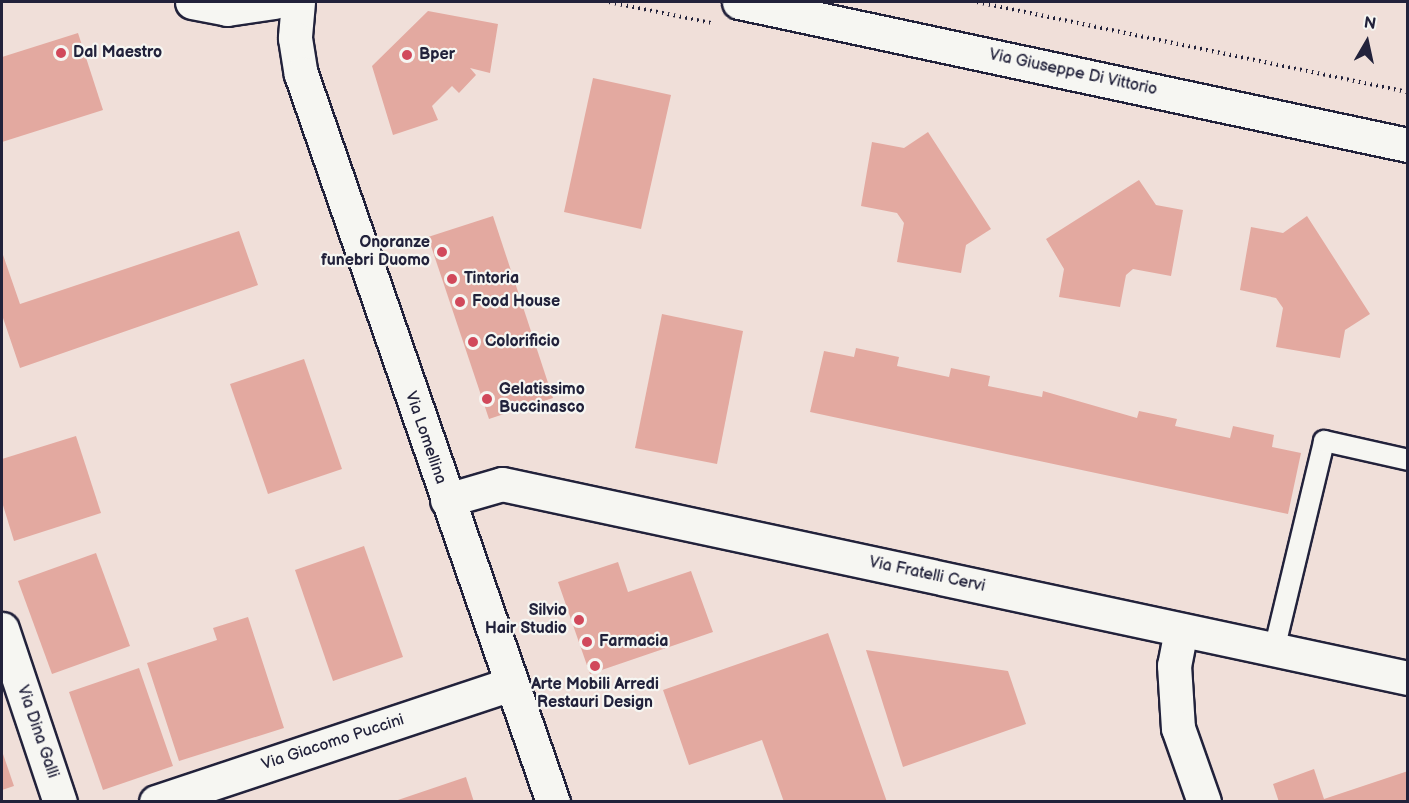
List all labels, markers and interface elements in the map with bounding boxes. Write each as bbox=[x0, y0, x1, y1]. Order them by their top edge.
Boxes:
north arrow bbox=[1337, 12, 1397, 72]
text: N bbox=[1362, 13, 1377, 34]
place label: Dal Maestro bbox=[73, 43, 162, 63]
place label: Bper bbox=[419, 45, 455, 65]
marker: Dal Maestro bbox=[54, 46, 68, 60]
street label: Via Giuseppe Di Vittorio bbox=[987, 46, 1159, 100]
marker: Bper bbox=[400, 48, 414, 62]
place label: Onoranze funebri Duomo bbox=[321, 233, 430, 271]
marker: Onoranze funebri Duomo bbox=[435, 245, 449, 259]
place label: Tintoria bbox=[464, 269, 519, 289]
marker: Tintoria bbox=[445, 272, 459, 286]
place label: Food House bbox=[472, 292, 560, 312]
marker: Food House bbox=[453, 295, 467, 309]
place label: Colorificio bbox=[485, 332, 560, 352]
marker: Colorificio bbox=[466, 335, 480, 349]
place label: Gelatissimo Buccinasco bbox=[499, 380, 585, 418]
street label: Via Lomellina bbox=[400, 389, 450, 487]
marker: Gelatissimo Buccinasco bbox=[480, 392, 494, 406]
street label: Via Fratelli Cervi bbox=[867, 553, 987, 597]
place label: Silvio Hair Studio bbox=[485, 601, 567, 639]
marker: Silvio Hair Studio bbox=[572, 613, 586, 627]
place label: Farmacia bbox=[599, 632, 668, 652]
marker: Farmacia bbox=[580, 635, 594, 649]
marker: Arte Mobili Arredi Restauri Design bbox=[588, 659, 602, 673]
place label: Arte Mobili Arredi Restauri Design bbox=[531, 675, 659, 713]
street label: Via Dina Galli bbox=[12, 683, 62, 781]
street label: Via Giacomo Puccini bbox=[259, 711, 407, 775]

